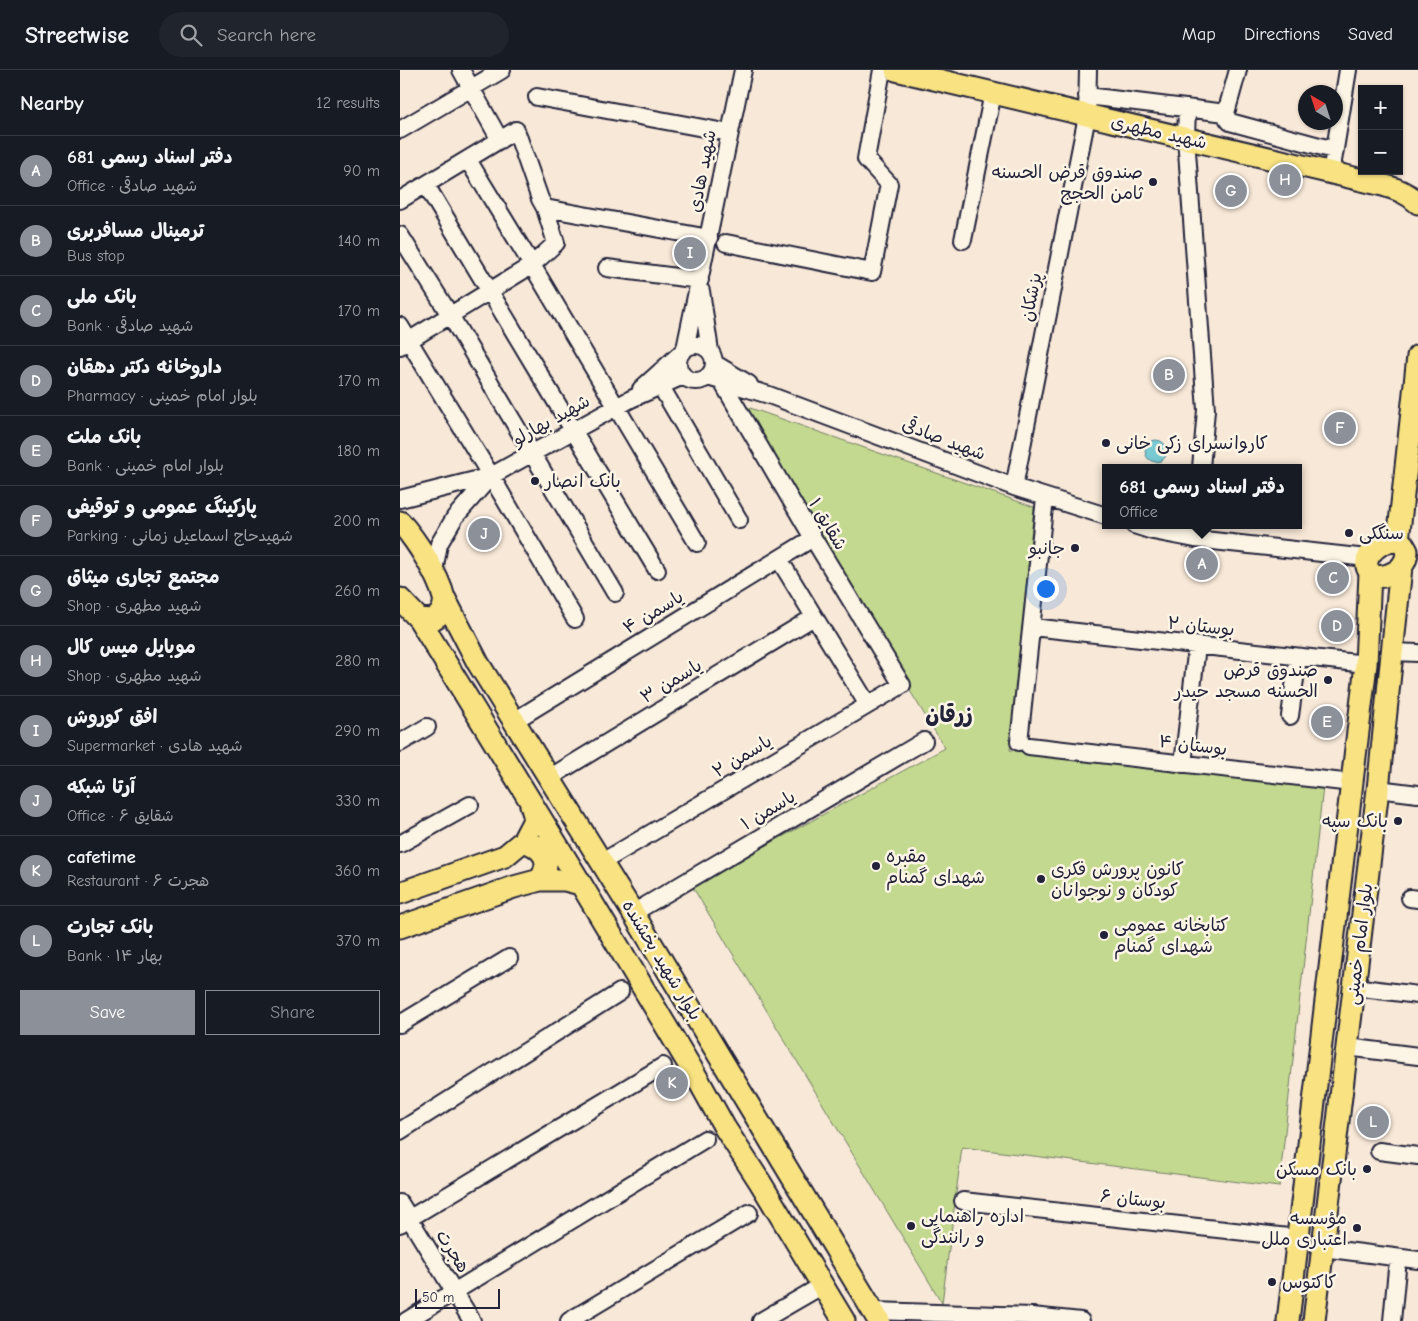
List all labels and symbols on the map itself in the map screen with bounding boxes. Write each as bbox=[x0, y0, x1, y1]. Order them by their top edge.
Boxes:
north arrow bbox=[1298, 85, 1343, 130]
street label: شهید مطهری bbox=[1109, 111, 1209, 154]
street label: شهید هادی bbox=[684, 128, 721, 214]
pin: H bbox=[1269, 161, 1301, 199]
place label: صندوق قرض الحسنه ثامن الحجج bbox=[992, 162, 1144, 205]
pin: G bbox=[1215, 172, 1247, 210]
marker: صندوق قرض الحسنه ثامن الحجج bbox=[1147, 176, 1159, 188]
pin: I bbox=[674, 234, 706, 272]
street label: پزشکان bbox=[1016, 271, 1048, 324]
pin: B bbox=[1153, 356, 1185, 394]
street label: شهید بهارلو bbox=[508, 391, 594, 452]
pin: F bbox=[1324, 409, 1356, 447]
street label: شهید صادقی bbox=[899, 412, 989, 465]
place label: کاروانسرای زکی خانی bbox=[1116, 433, 1268, 454]
marker: کاروانسرای زکی خانی bbox=[1100, 437, 1112, 449]
place label: بانک انصار bbox=[543, 471, 621, 492]
marker: بانک انصار bbox=[529, 475, 541, 487]
street label: شقایق ۱ bbox=[804, 494, 851, 554]
pin: J bbox=[468, 515, 500, 553]
place label: سنگکی bbox=[1359, 523, 1404, 544]
marker: سنگکی bbox=[1343, 527, 1355, 539]
place label: جانبو bbox=[1027, 538, 1065, 559]
marker: جانبو bbox=[1069, 542, 1081, 554]
pin: A bbox=[1186, 545, 1218, 583]
pin: C bbox=[1317, 559, 1349, 597]
your location bbox=[1033, 576, 1059, 602]
street label: یاسمن ۴ bbox=[619, 586, 687, 639]
pin: D bbox=[1321, 607, 1353, 645]
street label: بوستان ۲ bbox=[1166, 613, 1236, 640]
street label: یاسمن ۳ bbox=[637, 655, 706, 708]
place label: صندوق قرض الحسنه مسجد حیدر bbox=[1173, 660, 1318, 702]
marker: صندوق قرض الحسنه مسجد حیدر bbox=[1322, 674, 1334, 686]
district label: زرقان bbox=[925, 702, 973, 728]
pin: E bbox=[1311, 703, 1343, 741]
street label: یاسمن ۲ bbox=[709, 731, 776, 782]
street label: بوستان ۴ bbox=[1158, 731, 1228, 760]
street label: یاسمن ۱ bbox=[737, 786, 799, 835]
place label: بانک سپه bbox=[1322, 811, 1388, 833]
marker: بانک سپه bbox=[1392, 815, 1404, 827]
place label: مقبره شهدای گمنام bbox=[886, 846, 985, 891]
place label: کانون پرورش فکری کودکان و نوجوانان bbox=[1051, 859, 1184, 901]
marker: مقبره شهدای گمنام bbox=[870, 860, 882, 872]
marker: کانون پرورش فکری کودکان و نوجوانان bbox=[1035, 873, 1047, 885]
street label: بلوار امام خمینی bbox=[1342, 882, 1380, 1006]
street label: بلوار شهید بخشنده bbox=[617, 896, 706, 1024]
place label: کتابخانه عمومی شهدای گمنام bbox=[1114, 915, 1229, 960]
marker: کتابخانه عمومی شهدای گمنام bbox=[1098, 929, 1110, 941]
pin: K bbox=[656, 1064, 688, 1102]
pin: L bbox=[1357, 1103, 1389, 1141]
place label: بانک مسکن bbox=[1276, 1159, 1357, 1180]
marker: بانک مسکن bbox=[1361, 1163, 1373, 1175]
street label: بوستان ۶ bbox=[1099, 1186, 1167, 1213]
place label: اداره راهنمایی و رانندگی bbox=[921, 1206, 1024, 1248]
place label: مؤسسه اعتباری ملل bbox=[1261, 1208, 1347, 1250]
marker: اداره راهنمایی و رانندگی bbox=[905, 1220, 917, 1232]
marker: مؤسسه اعتباری ملل bbox=[1351, 1222, 1363, 1234]
street label: هجرت bbox=[431, 1226, 474, 1277]
place label: کاکتوس bbox=[1282, 1272, 1337, 1293]
marker: کاکتوس bbox=[1266, 1276, 1278, 1288]
scale bar bbox=[415, 1286, 500, 1309]

